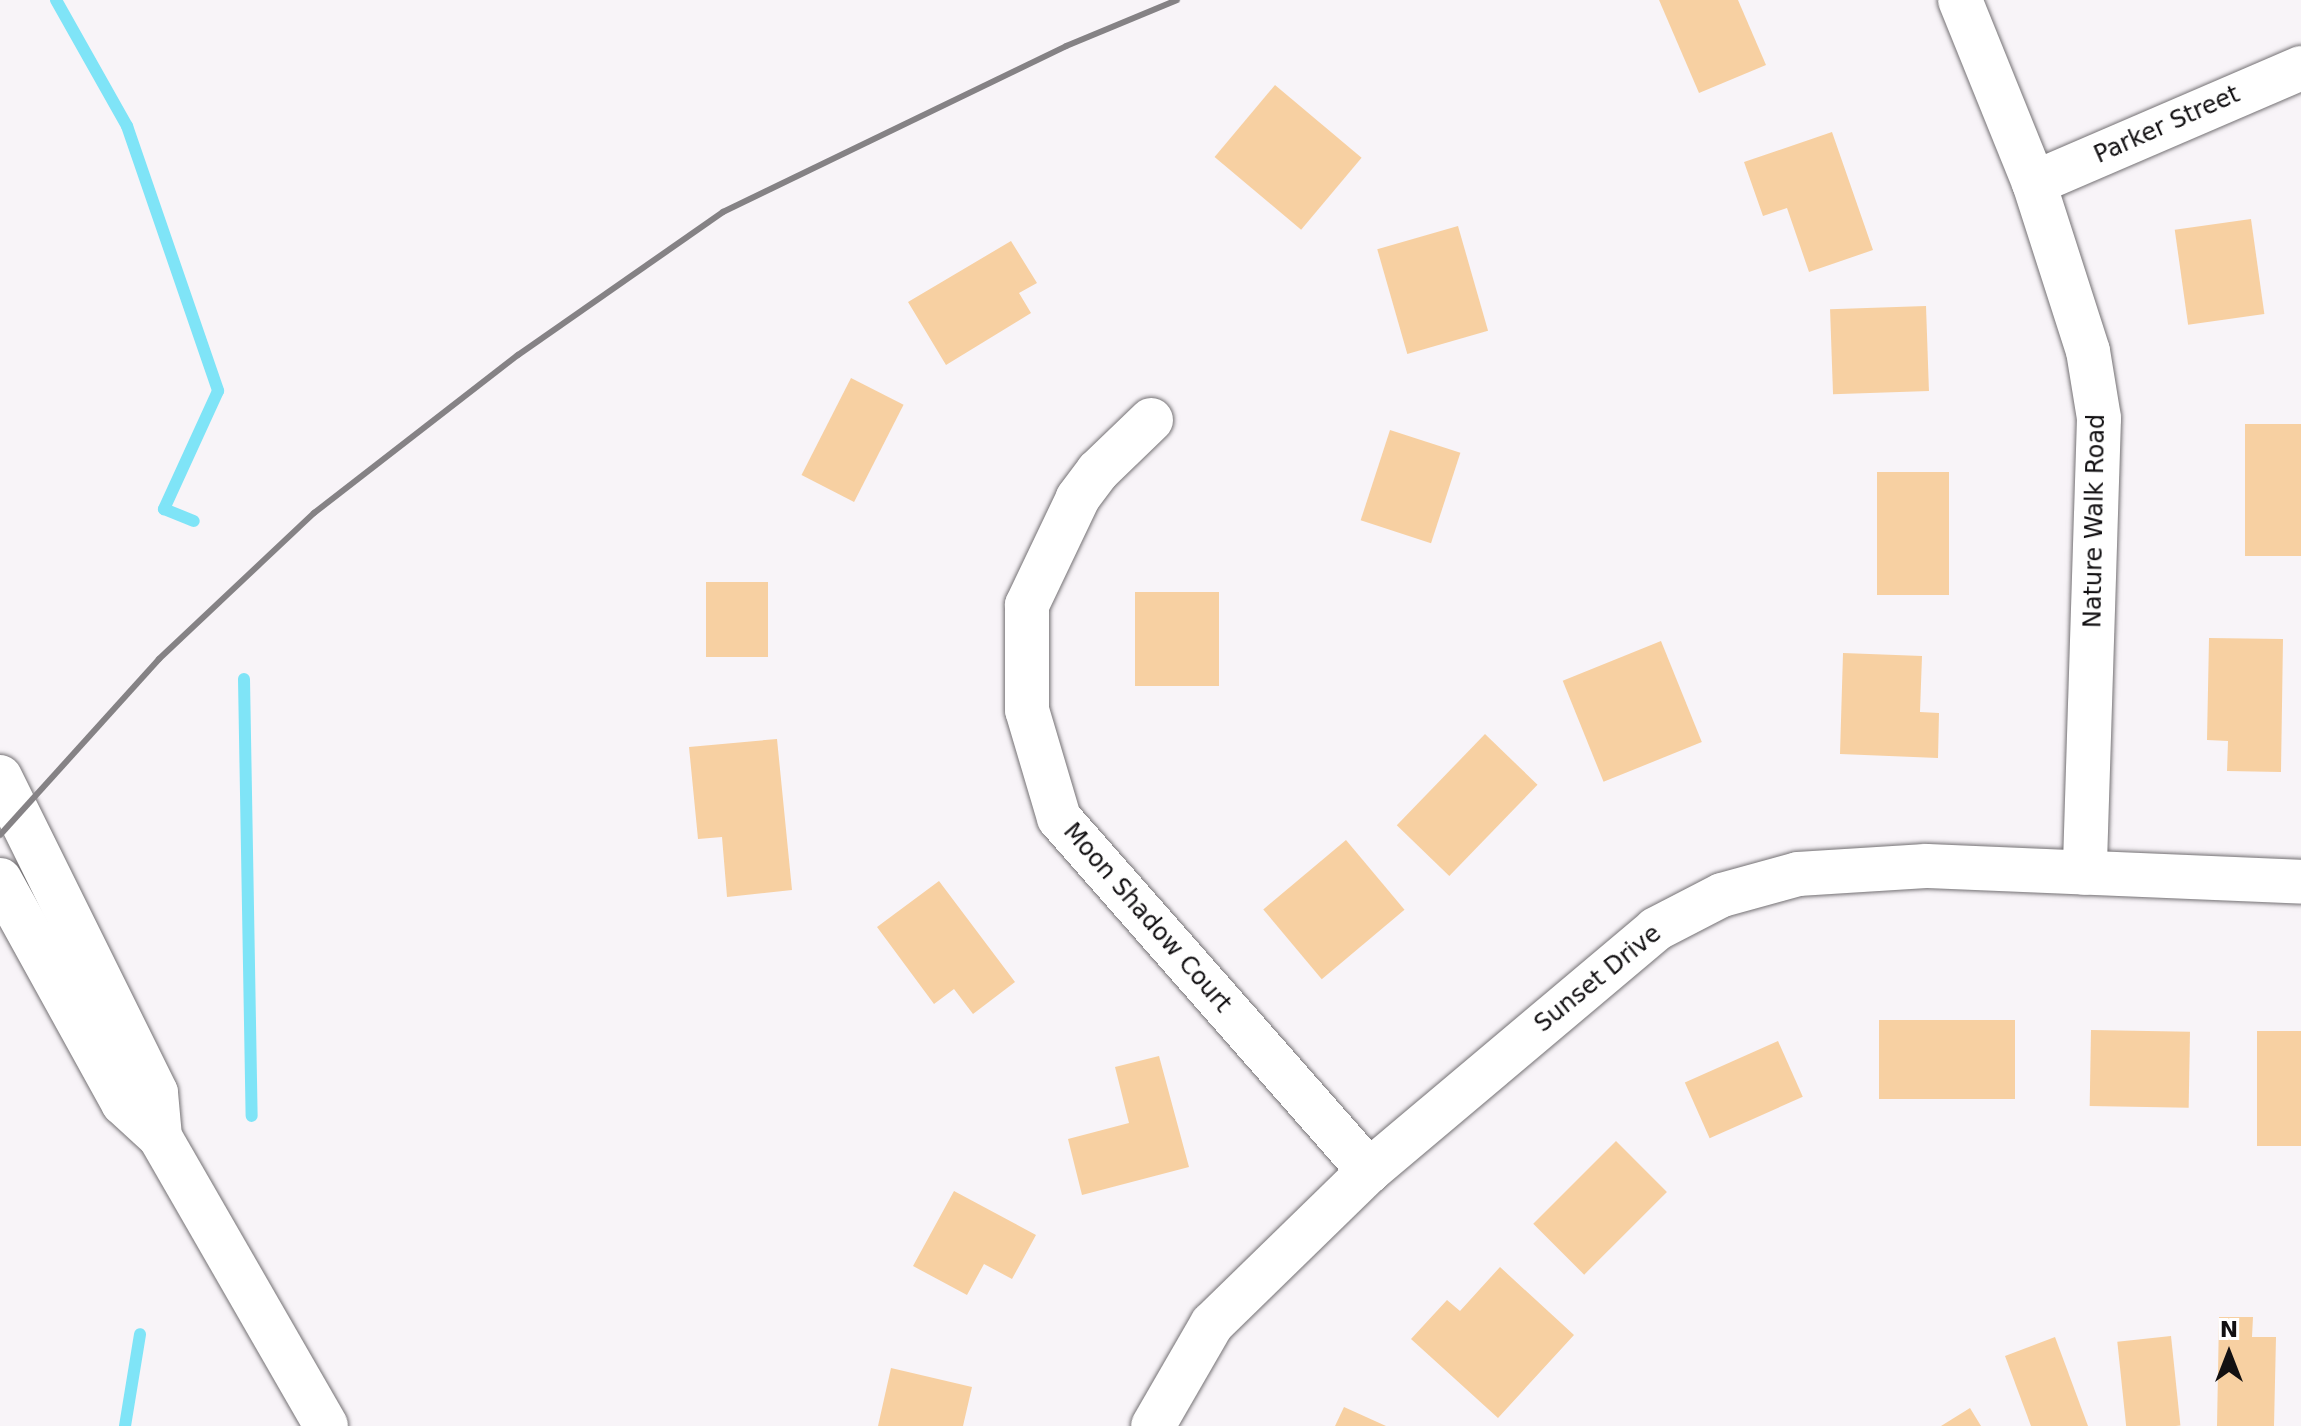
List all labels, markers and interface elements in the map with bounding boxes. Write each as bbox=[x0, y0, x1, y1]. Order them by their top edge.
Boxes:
street label: Parker Street bbox=[2090, 80, 2244, 170]
street label: Nature Walk Road bbox=[2079, 414, 2111, 628]
street label: Moon Shadow Court bbox=[1057, 818, 1237, 1018]
street label: Sunset Drive bbox=[1529, 919, 1667, 1039]
north arrow bbox=[2189, 1314, 2269, 1394]
text: N bbox=[2220, 1317, 2238, 1342]

